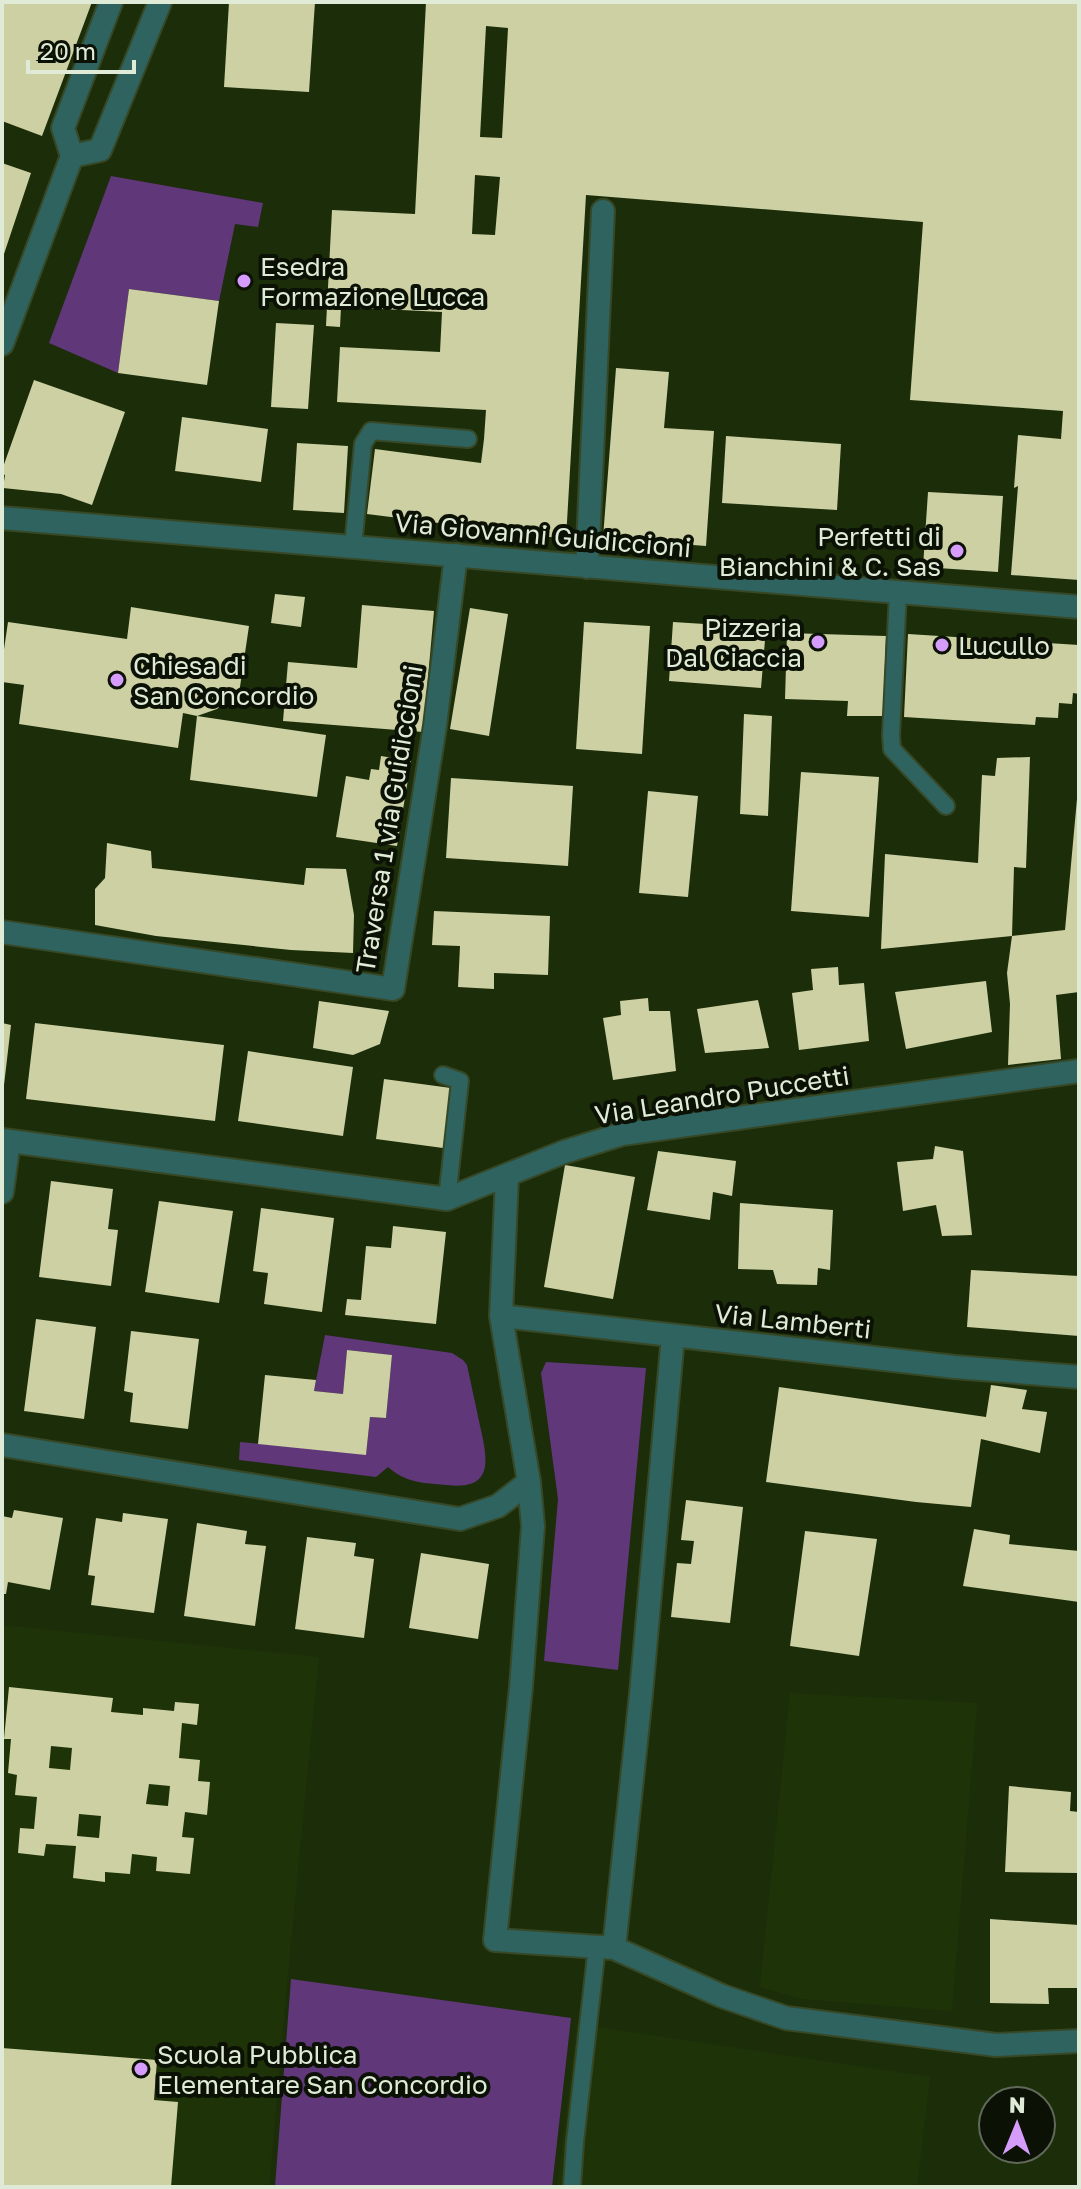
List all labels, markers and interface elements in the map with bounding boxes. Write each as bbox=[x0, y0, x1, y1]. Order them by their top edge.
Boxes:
scale bar bbox=[28, 24, 134, 74]
text: 20 m bbox=[40, 36, 96, 65]
place label: Esedra Formazione Lucca bbox=[260, 251, 485, 312]
marker: Esedra Formazione Lucca bbox=[235, 272, 253, 290]
street label: Via Giovanni Guidiccioni bbox=[393, 507, 693, 563]
place label: Perfetti di Bianchini & C. Sas bbox=[719, 521, 941, 582]
marker: Perfetti di Bianchini & C. Sas bbox=[948, 542, 966, 560]
place label: Pizzeria Dal Ciaccia bbox=[665, 612, 802, 673]
place label: Lucullo bbox=[958, 630, 1050, 661]
marker: Pizzeria Dal Ciaccia bbox=[809, 633, 827, 651]
marker: Lucullo bbox=[933, 636, 951, 654]
place label: Chiesa di San Concordio bbox=[133, 650, 314, 711]
street label: Traversa 1 via Guidiccioni bbox=[349, 663, 429, 975]
marker: Chiesa di San Concordio bbox=[108, 671, 126, 689]
street label: Via Leandro Puccetti bbox=[592, 1060, 852, 1130]
street label: Via Lamberti bbox=[713, 1297, 873, 1345]
place label: Scuola Pubblica Elementare San Concordio bbox=[157, 2039, 488, 2100]
marker: Scuola Pubblica Elementare San Concordio bbox=[132, 2060, 150, 2078]
north arrow bbox=[977, 2085, 1057, 2165]
text: N bbox=[1009, 2091, 1026, 2118]

